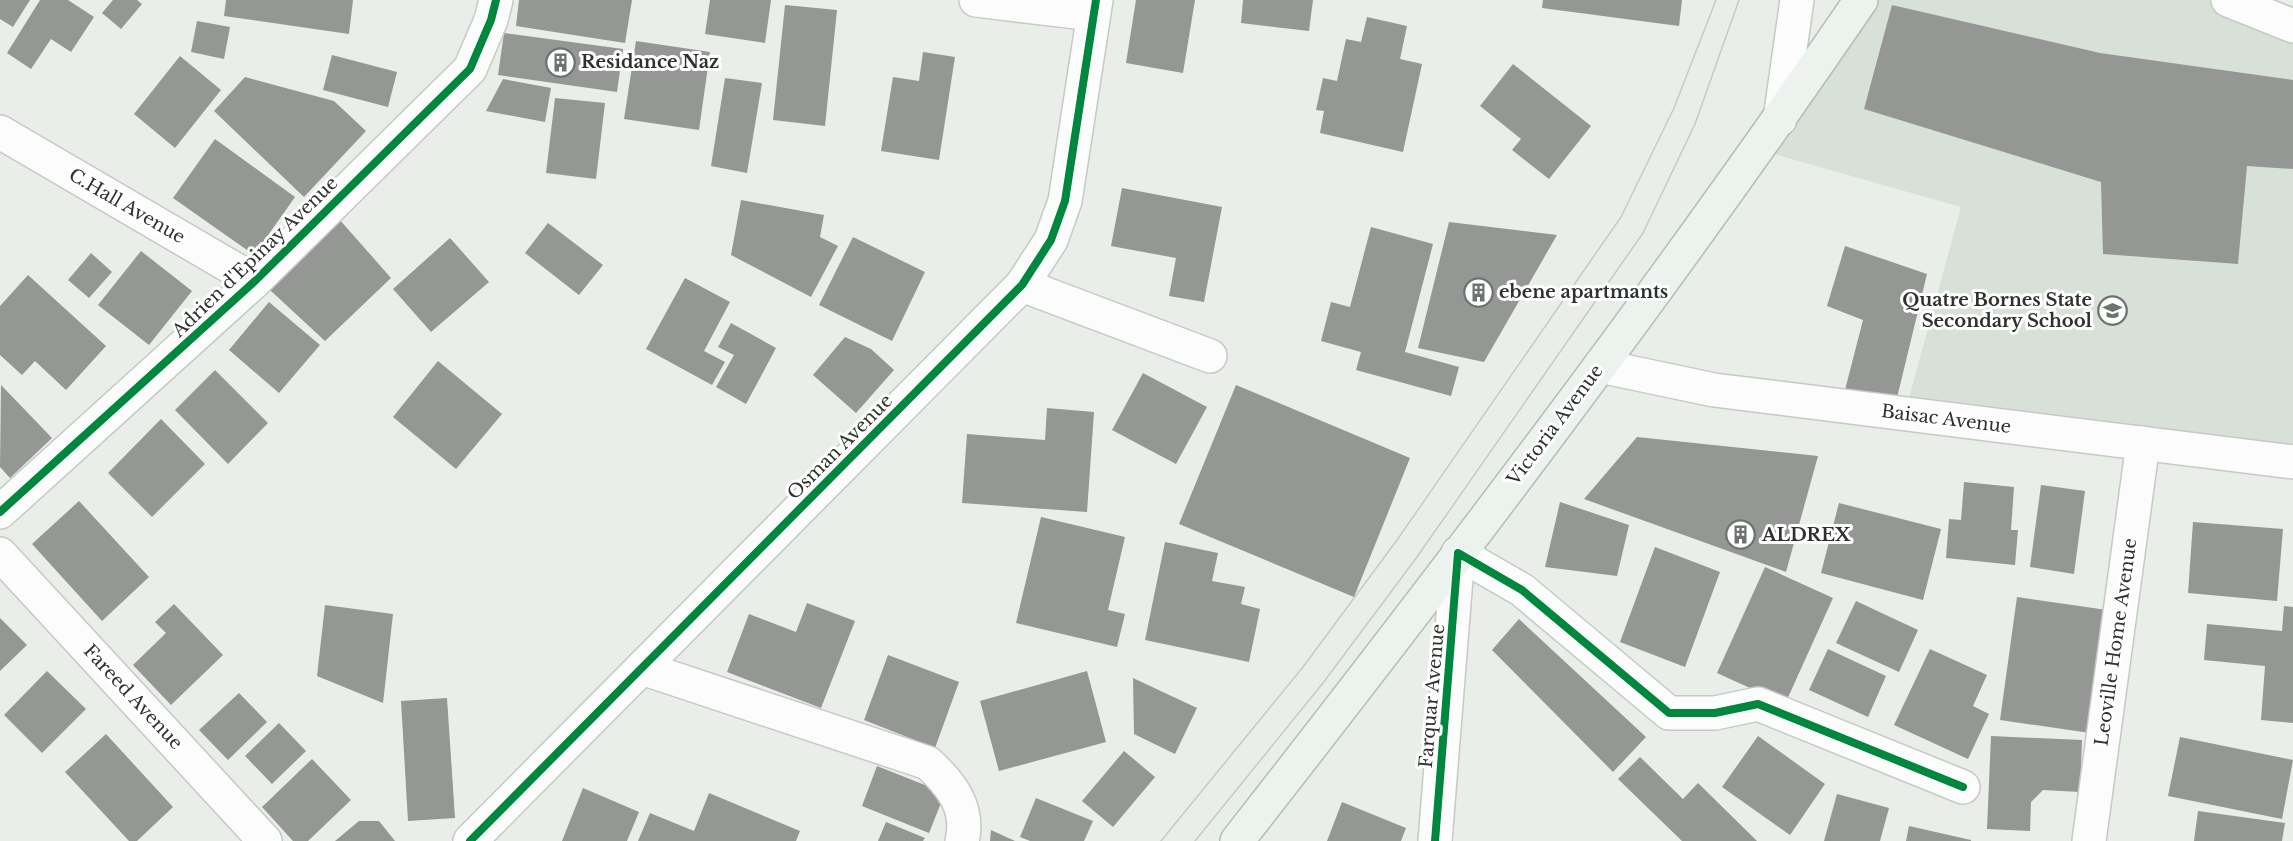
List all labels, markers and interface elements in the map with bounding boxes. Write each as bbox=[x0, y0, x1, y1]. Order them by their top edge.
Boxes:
building icon: Residance Naz bbox=[544, 46, 576, 78]
place label: Residance Naz bbox=[581, 51, 719, 73]
street label: C.Hall Avenue bbox=[65, 164, 189, 248]
street label: Adrien d'Epinay Avenue bbox=[167, 172, 342, 343]
building icon: ebene apartmants bbox=[1462, 276, 1494, 308]
place label: ebene apartmants bbox=[1499, 281, 1668, 303]
place label: Quatre Bornes State Secondary School bbox=[1902, 289, 2093, 332]
school or university icon: Quatre Bornes State Secondary School bbox=[2097, 294, 2129, 326]
street label: Victoria Avenue bbox=[1502, 360, 1608, 491]
street label: Osman Avenue bbox=[783, 390, 897, 504]
street label: Baisac Avenue bbox=[1880, 400, 2012, 438]
building icon: ALDREX bbox=[1725, 519, 1757, 551]
place label: ALDREX bbox=[1761, 524, 1851, 546]
street label: Leoville Home Avenue bbox=[2091, 537, 2141, 747]
street label: Farquar Avenue bbox=[1415, 623, 1449, 769]
street label: Fareed Avenue bbox=[79, 640, 187, 754]

